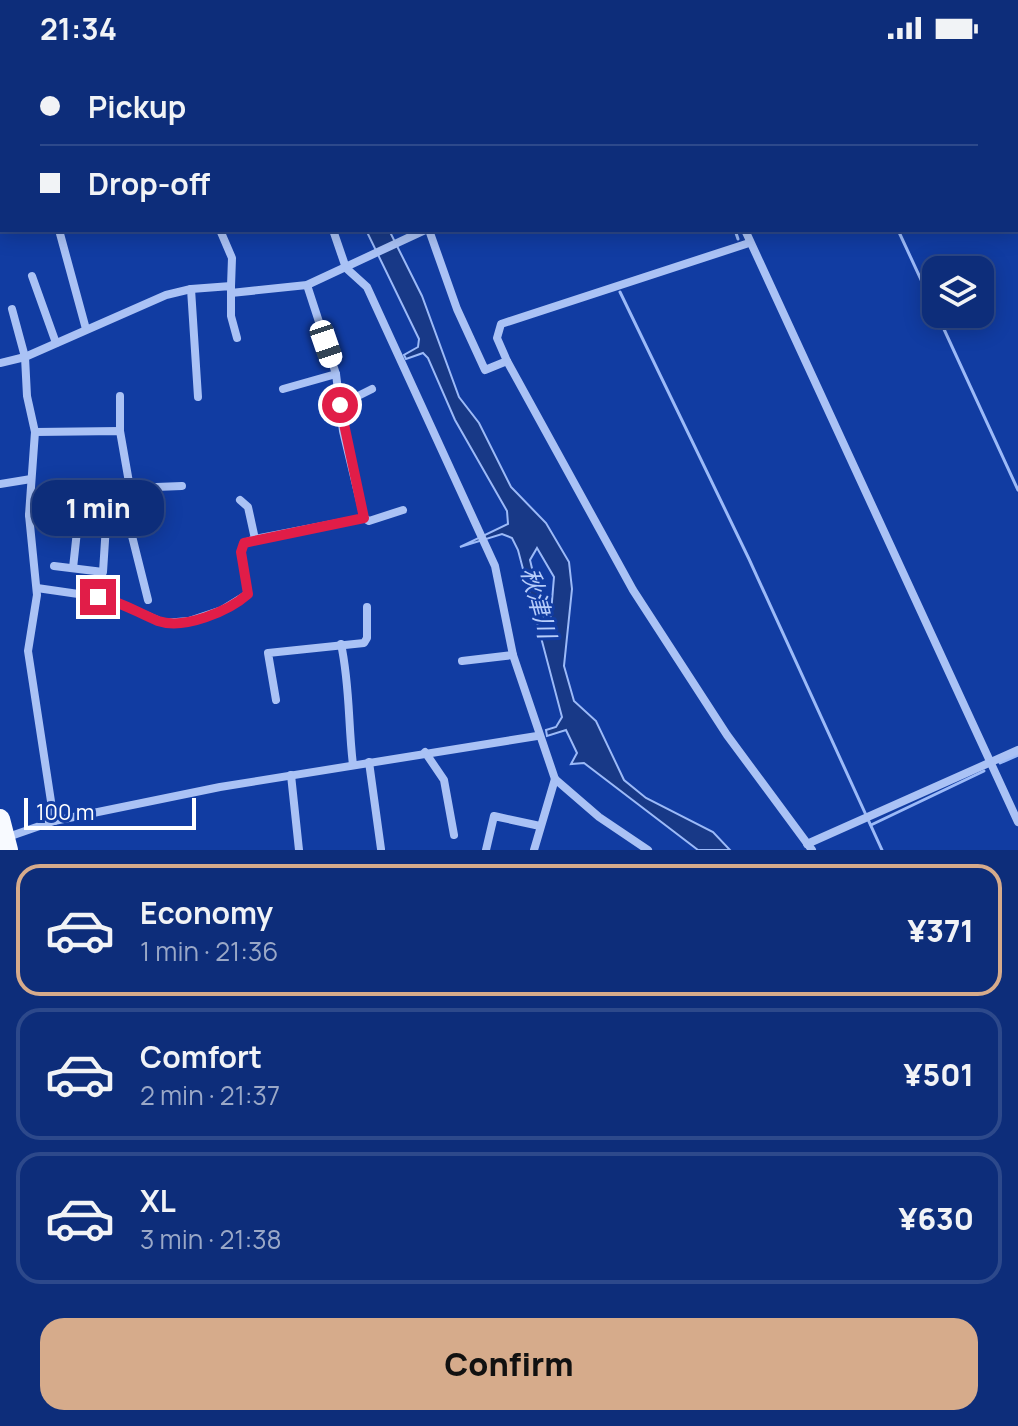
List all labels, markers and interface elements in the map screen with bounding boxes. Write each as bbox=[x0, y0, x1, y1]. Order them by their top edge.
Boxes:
text: 21:34 bbox=[40, 8, 117, 49]
text: Pickup bbox=[88, 86, 186, 127]
text: Drop-off bbox=[88, 163, 210, 204]
map controls bbox=[922, 256, 994, 328]
button: layers bbox=[922, 256, 994, 328]
car bbox=[307, 317, 345, 371]
route start bbox=[322, 387, 358, 423]
callout: 1 min bbox=[32, 481, 164, 537]
text: 1 min bbox=[65, 490, 131, 526]
water label: 秋津川 bbox=[514, 564, 565, 645]
route end bbox=[80, 579, 116, 615]
scale bar bbox=[24, 794, 196, 830]
text: 100 m bbox=[36, 797, 94, 827]
text: Economy bbox=[140, 892, 273, 933]
icon: car bbox=[44, 894, 116, 966]
text: ¥371 bbox=[907, 910, 974, 951]
text: 1 min · 21:36 bbox=[140, 933, 278, 969]
text: Comfort bbox=[140, 1036, 262, 1077]
icon: car bbox=[44, 1038, 116, 1110]
text: ¥501 bbox=[904, 1054, 974, 1095]
text: 2 min · 21:37 bbox=[140, 1077, 280, 1113]
text: XL bbox=[140, 1180, 176, 1221]
icon: car bbox=[44, 1182, 116, 1254]
text: ¥630 bbox=[898, 1198, 974, 1239]
text: 3 min · 21:38 bbox=[140, 1221, 282, 1257]
button: Confirm bbox=[40, 1318, 978, 1410]

